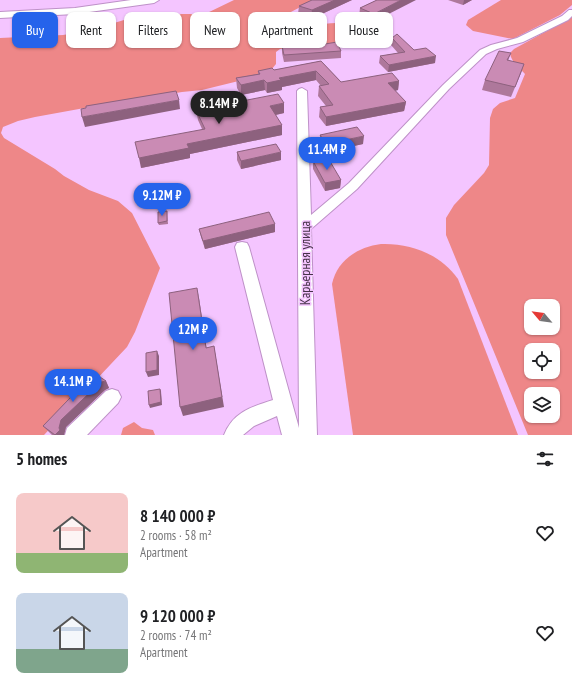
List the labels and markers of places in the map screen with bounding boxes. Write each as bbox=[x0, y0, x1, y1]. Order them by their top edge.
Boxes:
pin: 8.14M ₽ bbox=[182, 91, 256, 125]
pin: 11.4M ₽ bbox=[290, 137, 364, 171]
pin: 9.12M ₽ bbox=[125, 183, 199, 217]
pin: 12M ₽ bbox=[165, 317, 221, 351]
pin: 14.1M ₽ bbox=[36, 369, 110, 403]

